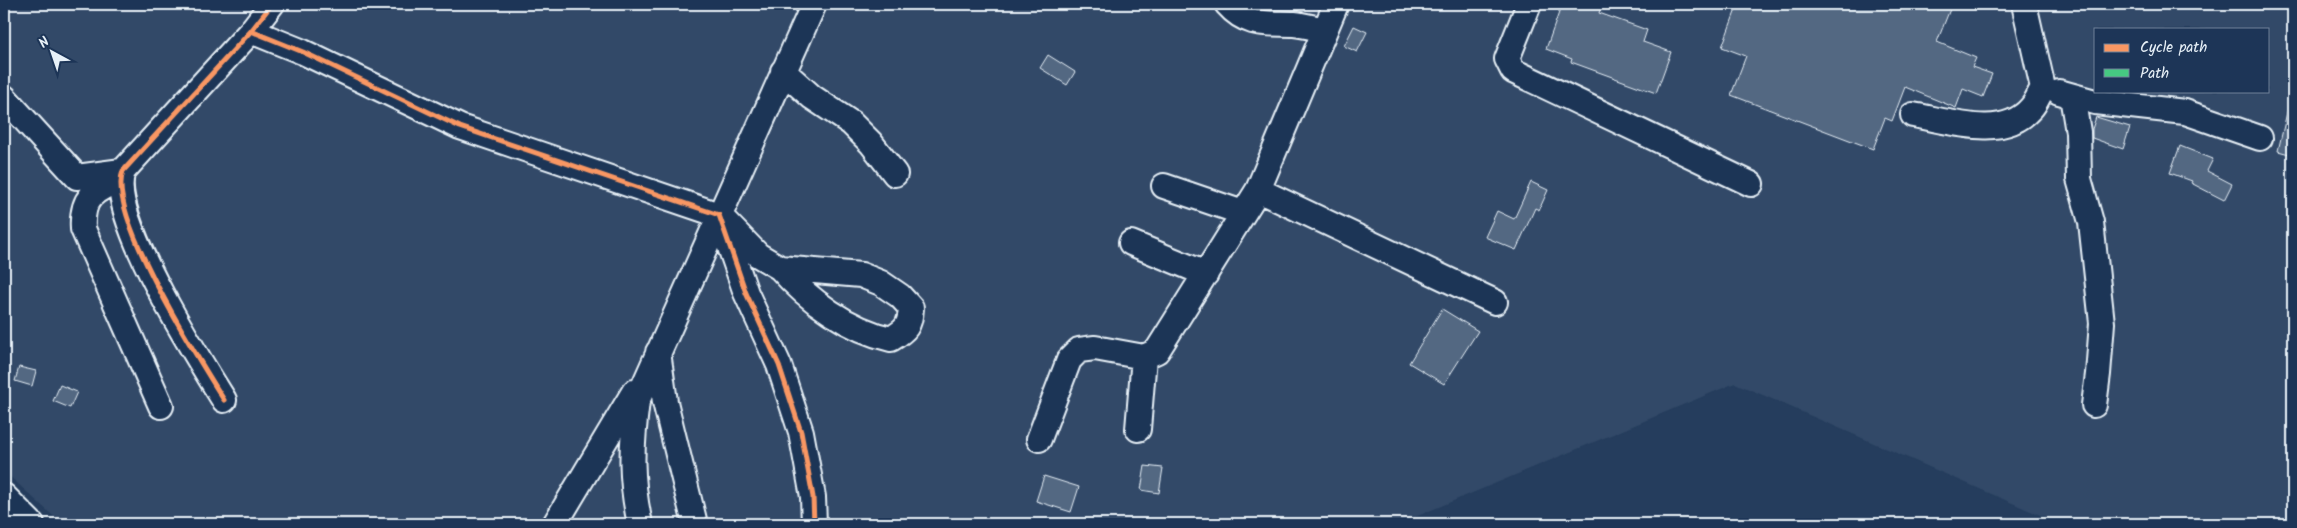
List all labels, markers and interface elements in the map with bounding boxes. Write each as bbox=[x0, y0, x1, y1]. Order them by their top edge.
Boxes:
north arrow bbox=[28, 28, 78, 78]
legend bbox=[2094, 28, 2270, 92]
text: N bbox=[34, 31, 55, 54]
text: Cycle path bbox=[2140, 36, 2207, 60]
text: Path bbox=[2140, 62, 2169, 86]

